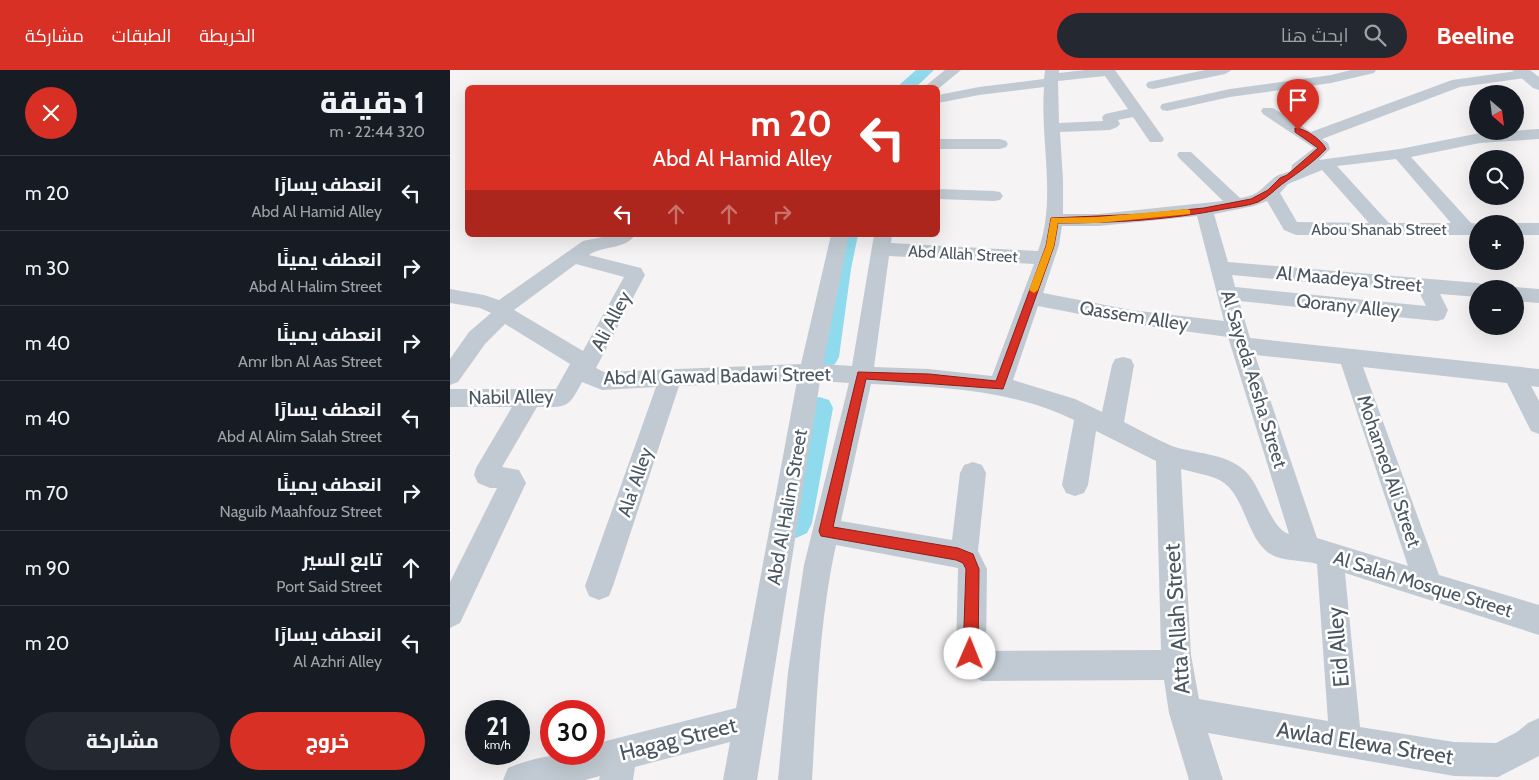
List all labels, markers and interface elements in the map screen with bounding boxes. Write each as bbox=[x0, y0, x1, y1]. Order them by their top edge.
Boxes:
search box bbox=[1057, 13, 1407, 58]
icon: search bbox=[1361, 21, 1389, 49]
text: Beeline bbox=[1437, 21, 1514, 50]
text: ابحث هنا bbox=[1281, 24, 1349, 47]
text: مشاركة bbox=[25, 25, 84, 47]
text: الطبقات bbox=[112, 25, 171, 47]
text: الخريطة bbox=[199, 25, 256, 47]
pin bbox=[1277, 79, 1319, 130]
text: 1 دقيقة bbox=[320, 84, 425, 121]
north arrow bbox=[1469, 85, 1524, 140]
map controls bbox=[1469, 85, 1524, 335]
icon: arrive bbox=[1284, 86, 1312, 114]
button: close bbox=[25, 87, 77, 139]
text: 20 m bbox=[750, 102, 832, 145]
icon: left bbox=[850, 105, 915, 170]
text: 320 m · 22:44 bbox=[330, 122, 425, 141]
text: Abd Al Hamid Alley bbox=[653, 145, 832, 172]
button: search bbox=[1469, 150, 1524, 205]
text: انعطف يسارًا bbox=[274, 173, 382, 196]
icon: left bbox=[397, 179, 425, 207]
text: 20 m bbox=[25, 182, 69, 205]
icon: left bbox=[609, 200, 637, 228]
icon: ahead bbox=[662, 200, 690, 228]
icon: ahead bbox=[715, 200, 743, 228]
icon: right bbox=[768, 200, 796, 228]
text: Abd Al Hamid Alley bbox=[252, 202, 382, 221]
button: + bbox=[1469, 215, 1524, 270]
street label: Abou Shanab Street bbox=[1311, 220, 1447, 239]
street label: Abd Allah Street bbox=[908, 242, 1019, 266]
text: انعطف يمينًا bbox=[276, 248, 382, 271]
icon: right bbox=[397, 254, 425, 282]
text: 30 m bbox=[25, 257, 70, 280]
street label: Al Maadeya Street bbox=[1275, 261, 1423, 297]
text: Abd Al Halim Street bbox=[249, 277, 382, 296]
button: − bbox=[1469, 280, 1524, 335]
street label: Ali Alley bbox=[586, 287, 636, 355]
street label: Al Sayeda Aesha Street bbox=[1216, 287, 1292, 471]
street label: Qorany Alley bbox=[1295, 289, 1401, 323]
street label: Qassem Alley bbox=[1078, 296, 1190, 336]
text: انعطف يمينًا bbox=[276, 323, 382, 346]
icon: right bbox=[397, 329, 425, 357]
text: 40 m bbox=[25, 332, 70, 355]
text: Amr Ibn Al Aas Street bbox=[238, 352, 382, 371]
street label: Abd Al Gawad Badawi Street bbox=[603, 363, 832, 389]
street label: Nabil Alley bbox=[468, 385, 554, 409]
street label: Mohamed Ali Street bbox=[1352, 392, 1426, 551]
text: انعطف يسارًا bbox=[274, 398, 382, 421]
icon: left bbox=[397, 404, 425, 432]
text: 40 m bbox=[25, 407, 70, 430]
text: Abd Al Alim Salah Street bbox=[217, 427, 382, 446]
street label: Abd Al Halim Street bbox=[762, 427, 812, 587]
street label: Ala' Alley bbox=[612, 444, 658, 520]
text: انعطف يمينًا bbox=[276, 473, 382, 496]
icon: right bbox=[397, 479, 425, 507]
text: 70 m bbox=[25, 482, 69, 505]
text: Naguib Maahfouz Street bbox=[220, 502, 382, 521]
street label: Atta Allah Street bbox=[1158, 542, 1196, 695]
street label: Al Salah Mosque Street bbox=[1331, 546, 1516, 622]
text: تابع السير bbox=[302, 548, 382, 571]
icon: ahead bbox=[397, 554, 425, 582]
text: 90 m bbox=[25, 557, 70, 580]
text: Port Said Street bbox=[276, 577, 382, 596]
street label: Eid Alley bbox=[1321, 606, 1355, 688]
text: انعطف يسارًا bbox=[274, 623, 382, 646]
position arrow bbox=[943, 627, 995, 679]
icon: left bbox=[397, 629, 425, 657]
text: 20 m bbox=[25, 632, 69, 655]
text: Al Azhri Alley bbox=[293, 652, 382, 671]
speed limit sign: 30 bbox=[540, 700, 605, 765]
text: 21 bbox=[486, 711, 509, 741]
street label: Hagag Street bbox=[617, 711, 740, 767]
button: مشاركة bbox=[25, 712, 220, 770]
button: خروج bbox=[230, 712, 425, 770]
street label: Awlad Elewa Street bbox=[1275, 716, 1456, 770]
text: km/h bbox=[484, 737, 511, 752]

